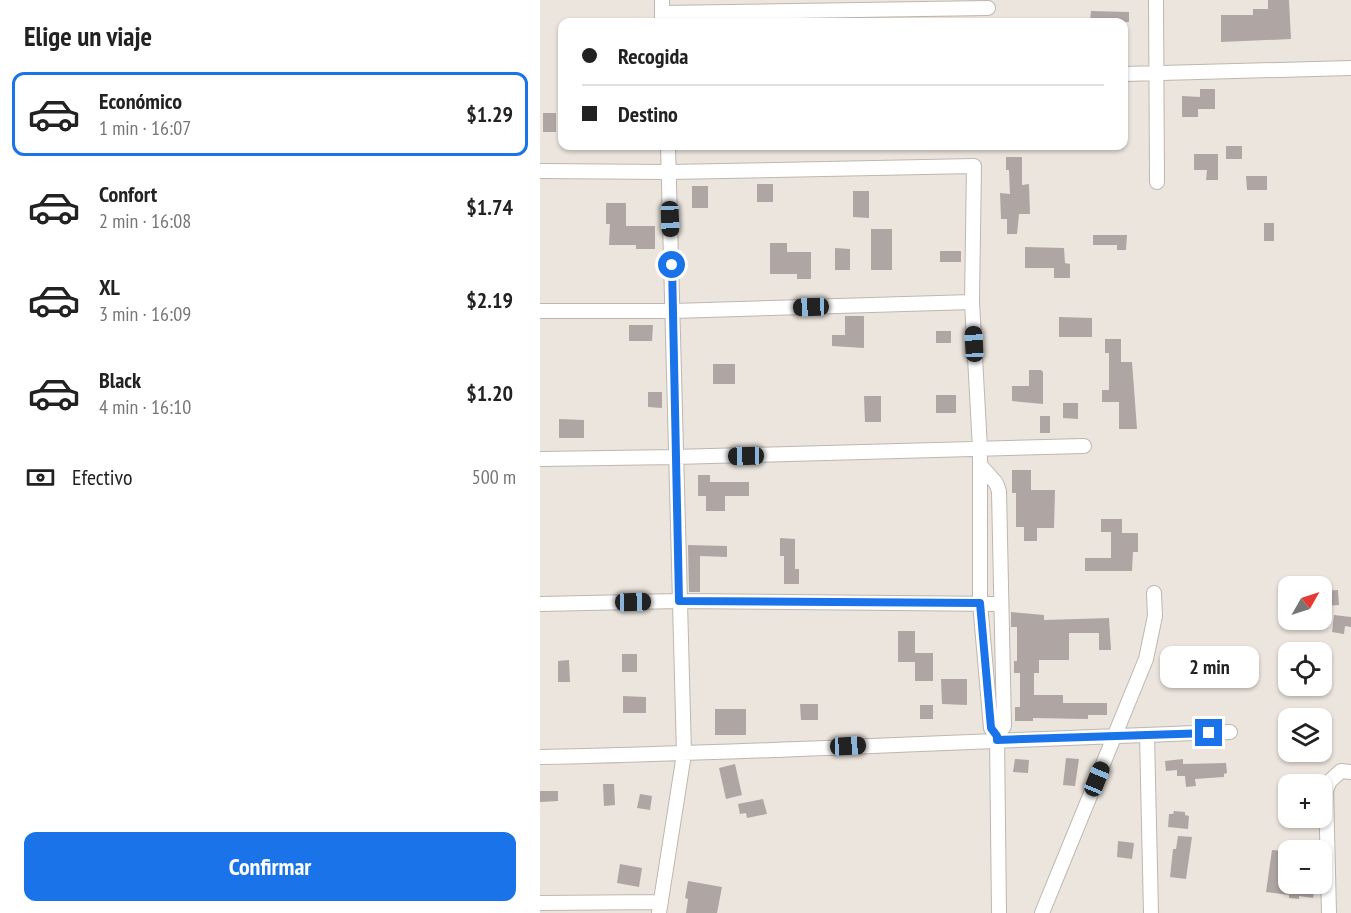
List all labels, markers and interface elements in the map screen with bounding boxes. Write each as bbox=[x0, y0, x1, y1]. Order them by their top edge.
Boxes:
text: Elige un viaje bbox=[24, 19, 152, 53]
text: Recogida bbox=[618, 42, 688, 70]
icon: car bbox=[27, 87, 81, 141]
text: Económico bbox=[99, 87, 182, 115]
text: $1.29 bbox=[466, 100, 513, 128]
text: Destino bbox=[618, 100, 678, 128]
text: 1 min · 16:07 bbox=[99, 115, 191, 141]
icon: car bbox=[27, 180, 81, 234]
text: Confort bbox=[99, 180, 157, 208]
text: $1.74 bbox=[466, 193, 513, 221]
car bbox=[660, 201, 680, 237]
text: 2 min · 16:08 bbox=[99, 208, 191, 234]
route start bbox=[658, 251, 685, 278]
icon: car bbox=[27, 273, 81, 327]
text: XL bbox=[99, 273, 120, 301]
text: $2.19 bbox=[466, 286, 513, 314]
car bbox=[793, 297, 829, 317]
text: 3 min · 16:09 bbox=[99, 301, 191, 327]
car bbox=[964, 326, 984, 362]
icon: car bbox=[27, 366, 81, 420]
text: Black bbox=[99, 366, 141, 394]
text: $1.20 bbox=[466, 379, 513, 407]
text: 4 min · 16:10 bbox=[99, 394, 191, 420]
car bbox=[728, 447, 764, 465]
icon: cash bbox=[24, 461, 57, 494]
text: Efectivo bbox=[72, 463, 133, 491]
text: 500 m bbox=[472, 464, 516, 490]
north arrow bbox=[1278, 576, 1332, 630]
map controls bbox=[1278, 576, 1332, 894]
car bbox=[615, 593, 651, 611]
button: locate bbox=[1278, 642, 1332, 696]
callout: 2 min bbox=[1160, 646, 1258, 688]
text: 2 min bbox=[1189, 654, 1230, 680]
button: layers bbox=[1278, 708, 1332, 762]
route end bbox=[1195, 719, 1222, 746]
car bbox=[830, 736, 866, 756]
car bbox=[1082, 759, 1112, 799]
button: + bbox=[1278, 774, 1332, 828]
button: Confirmar bbox=[24, 832, 516, 901]
button: − bbox=[1278, 840, 1332, 894]

